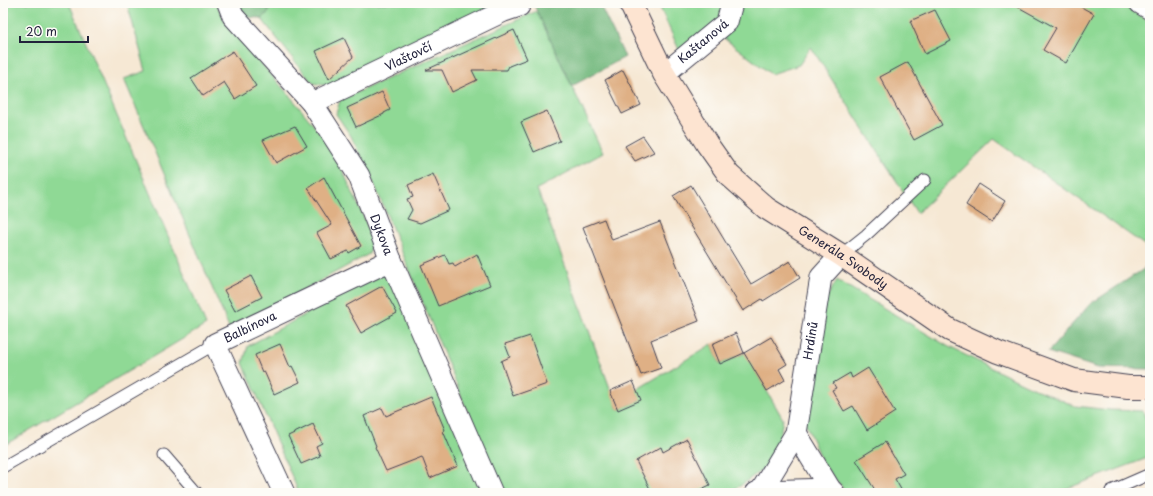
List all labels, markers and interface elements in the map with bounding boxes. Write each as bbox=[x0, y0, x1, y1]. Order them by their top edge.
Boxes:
street label: Kaštanová bbox=[673, 14, 732, 67]
scale bar bbox=[20, 18, 88, 44]
text: 20 m bbox=[26, 22, 57, 40]
street label: Vlaštovčí bbox=[381, 37, 435, 75]
street label: Dykova bbox=[366, 211, 399, 258]
street label: Generála Svobody bbox=[795, 220, 892, 293]
street label: Balbínova bbox=[220, 306, 280, 347]
street label: Hrdinů bbox=[798, 320, 822, 361]

